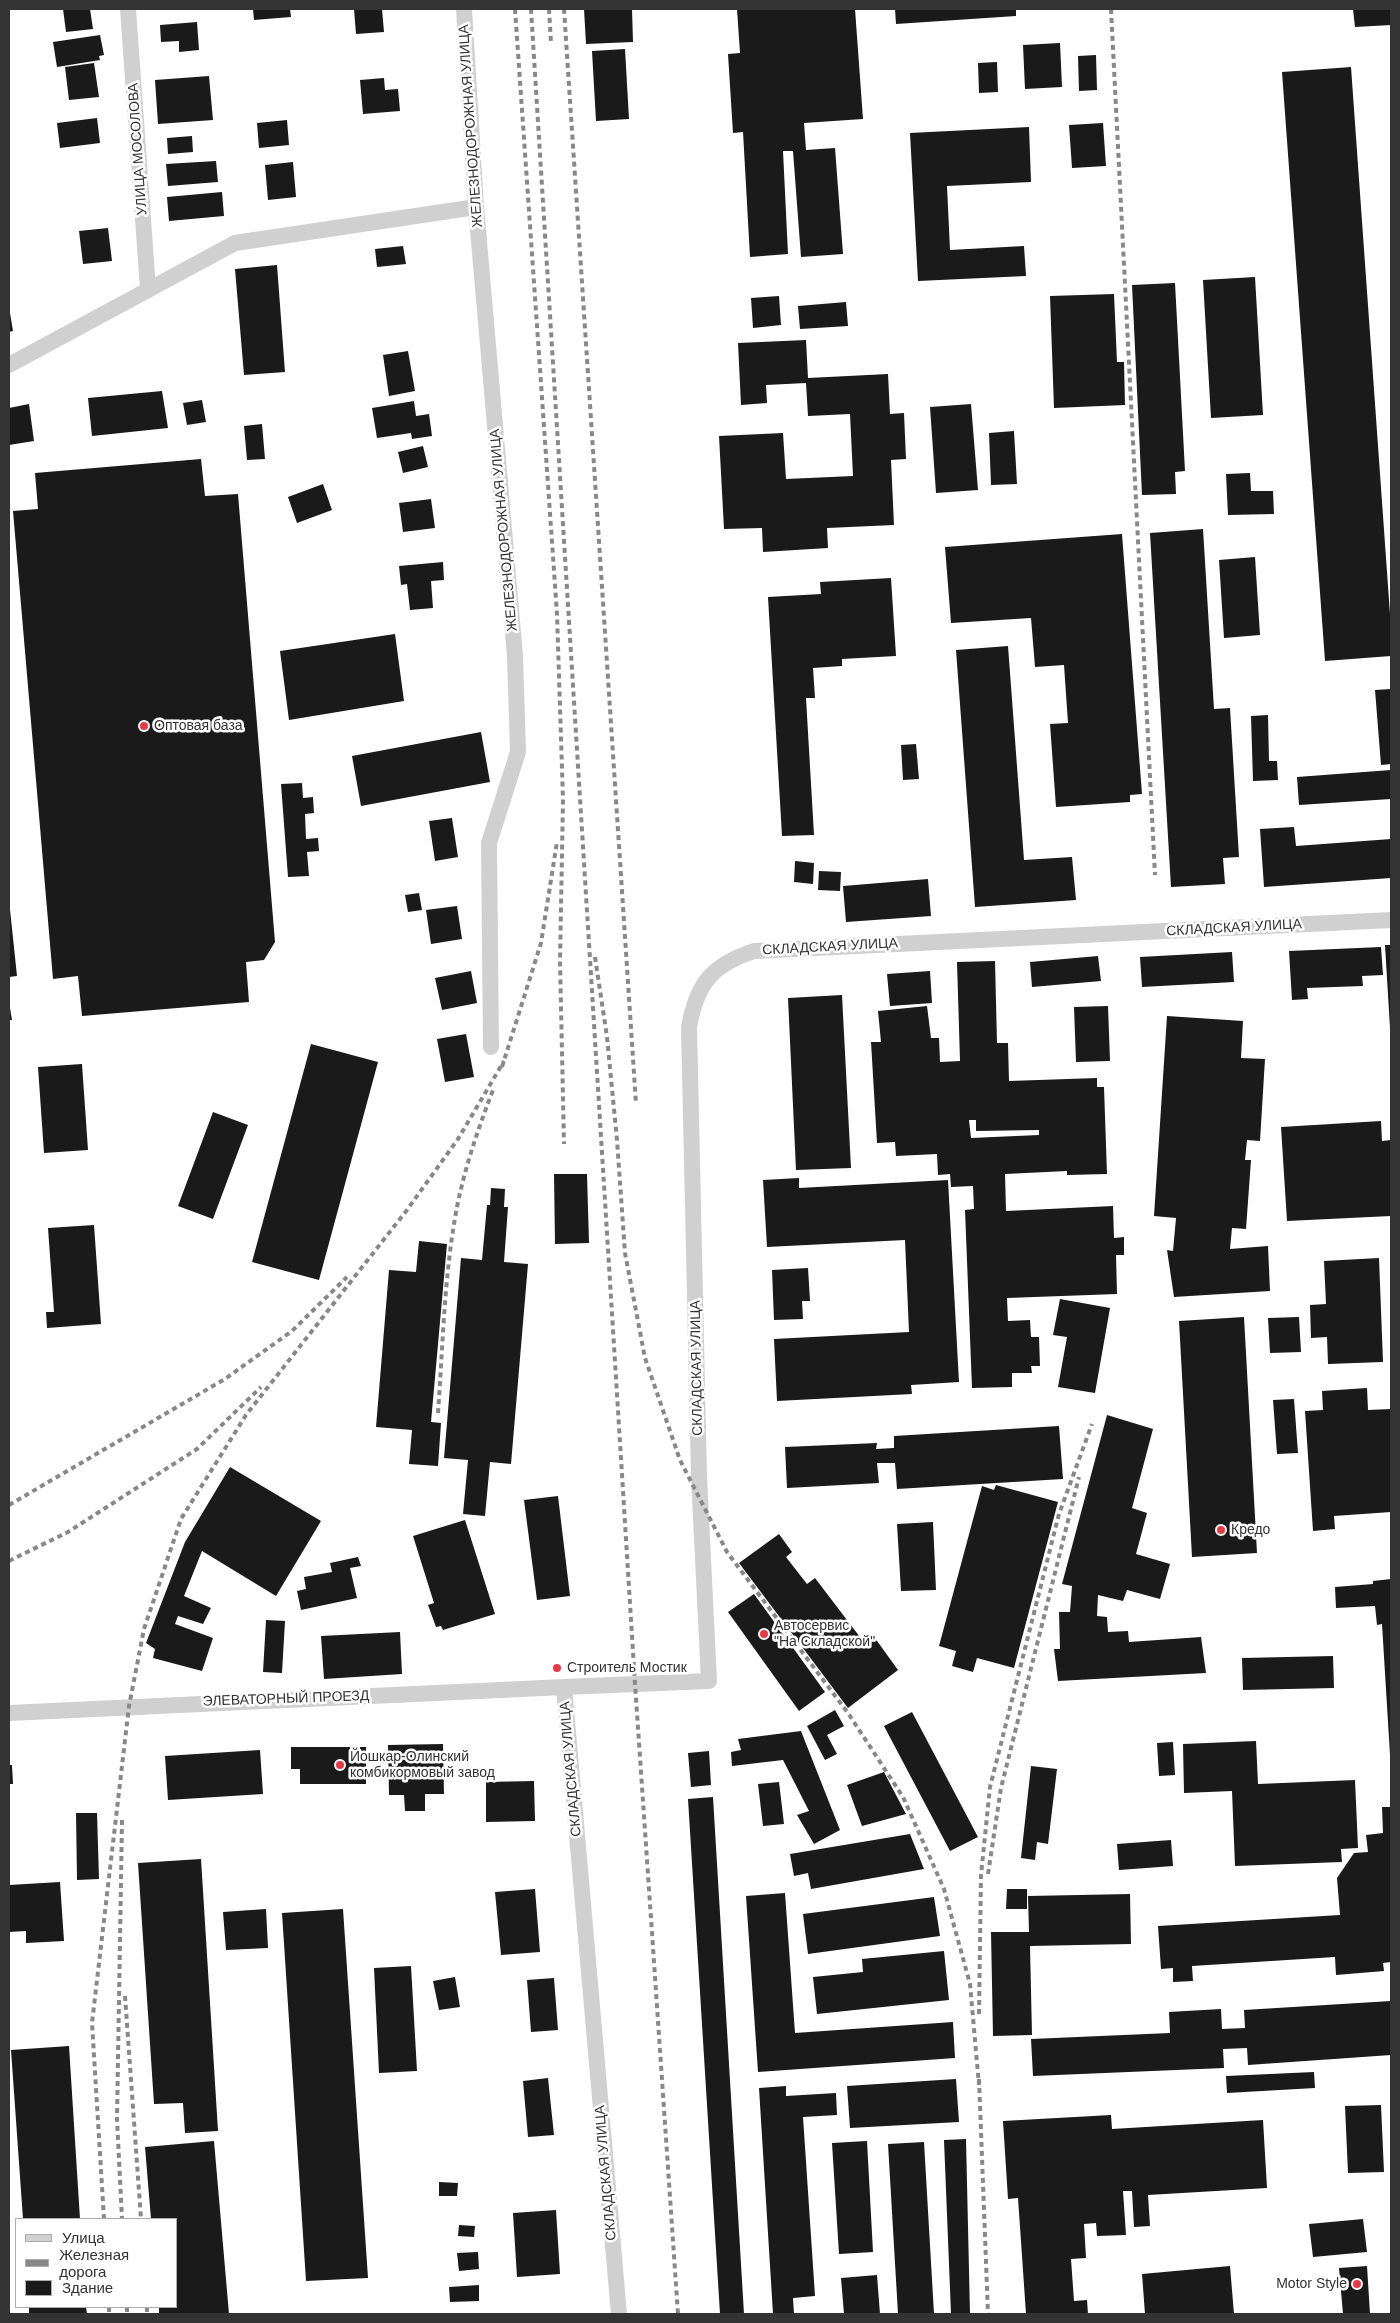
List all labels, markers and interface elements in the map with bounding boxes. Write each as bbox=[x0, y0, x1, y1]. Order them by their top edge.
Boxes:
street label: ЖЕЛЕЗНОДОРОЖНАЯ УЛИЦА bbox=[456, 24, 486, 228]
street label: УЛИЦА МОСОЛОВА bbox=[125, 82, 151, 216]
street label: ЖЕЛЕЗНОДОРОЖНАЯ УЛИЦА bbox=[487, 428, 521, 632]
place label: Оптовая база bbox=[154, 718, 243, 734]
marker: Оптовая база bbox=[138, 720, 150, 732]
street label: СКЛАДСКАЯ УЛИЦА bbox=[1166, 916, 1302, 940]
street label: СКЛАДСКАЯ УЛИЦА bbox=[762, 935, 898, 959]
street label: СКЛАДСКАЯ УЛИЦА bbox=[687, 1300, 707, 1436]
place label: Кредо bbox=[1231, 1522, 1270, 1538]
marker: Кредо bbox=[1215, 1524, 1227, 1536]
place label: Автосервис "На Складской" bbox=[774, 1618, 875, 1650]
marker: Автосервис "На Складской" bbox=[758, 1628, 770, 1640]
place label: Строитель Мостик bbox=[567, 1660, 687, 1676]
marker: Строитель Мостик bbox=[551, 1662, 563, 1674]
street label: ЭЛЕВАТОРНЫЙ ПРОЕЗД bbox=[202, 1688, 370, 1710]
street label: СКЛАДСКАЯ УЛИЦА bbox=[557, 1701, 585, 1837]
place label: Йошкар-Олинский комбикормовый завод bbox=[350, 1749, 495, 1781]
marker: Йошкар-Олинский комбикормовый завод bbox=[334, 1759, 346, 1771]
street label: СКЛАДСКАЯ УЛИЦА bbox=[592, 2105, 620, 2241]
legend bbox=[15, 2218, 178, 2308]
text: Улица bbox=[62, 2229, 105, 2246]
text: Железная дорога bbox=[59, 2246, 129, 2280]
place label: Motor Style bbox=[1276, 2276, 1347, 2292]
marker: Motor Style bbox=[1351, 2278, 1363, 2290]
text: Здание bbox=[62, 2279, 113, 2296]

